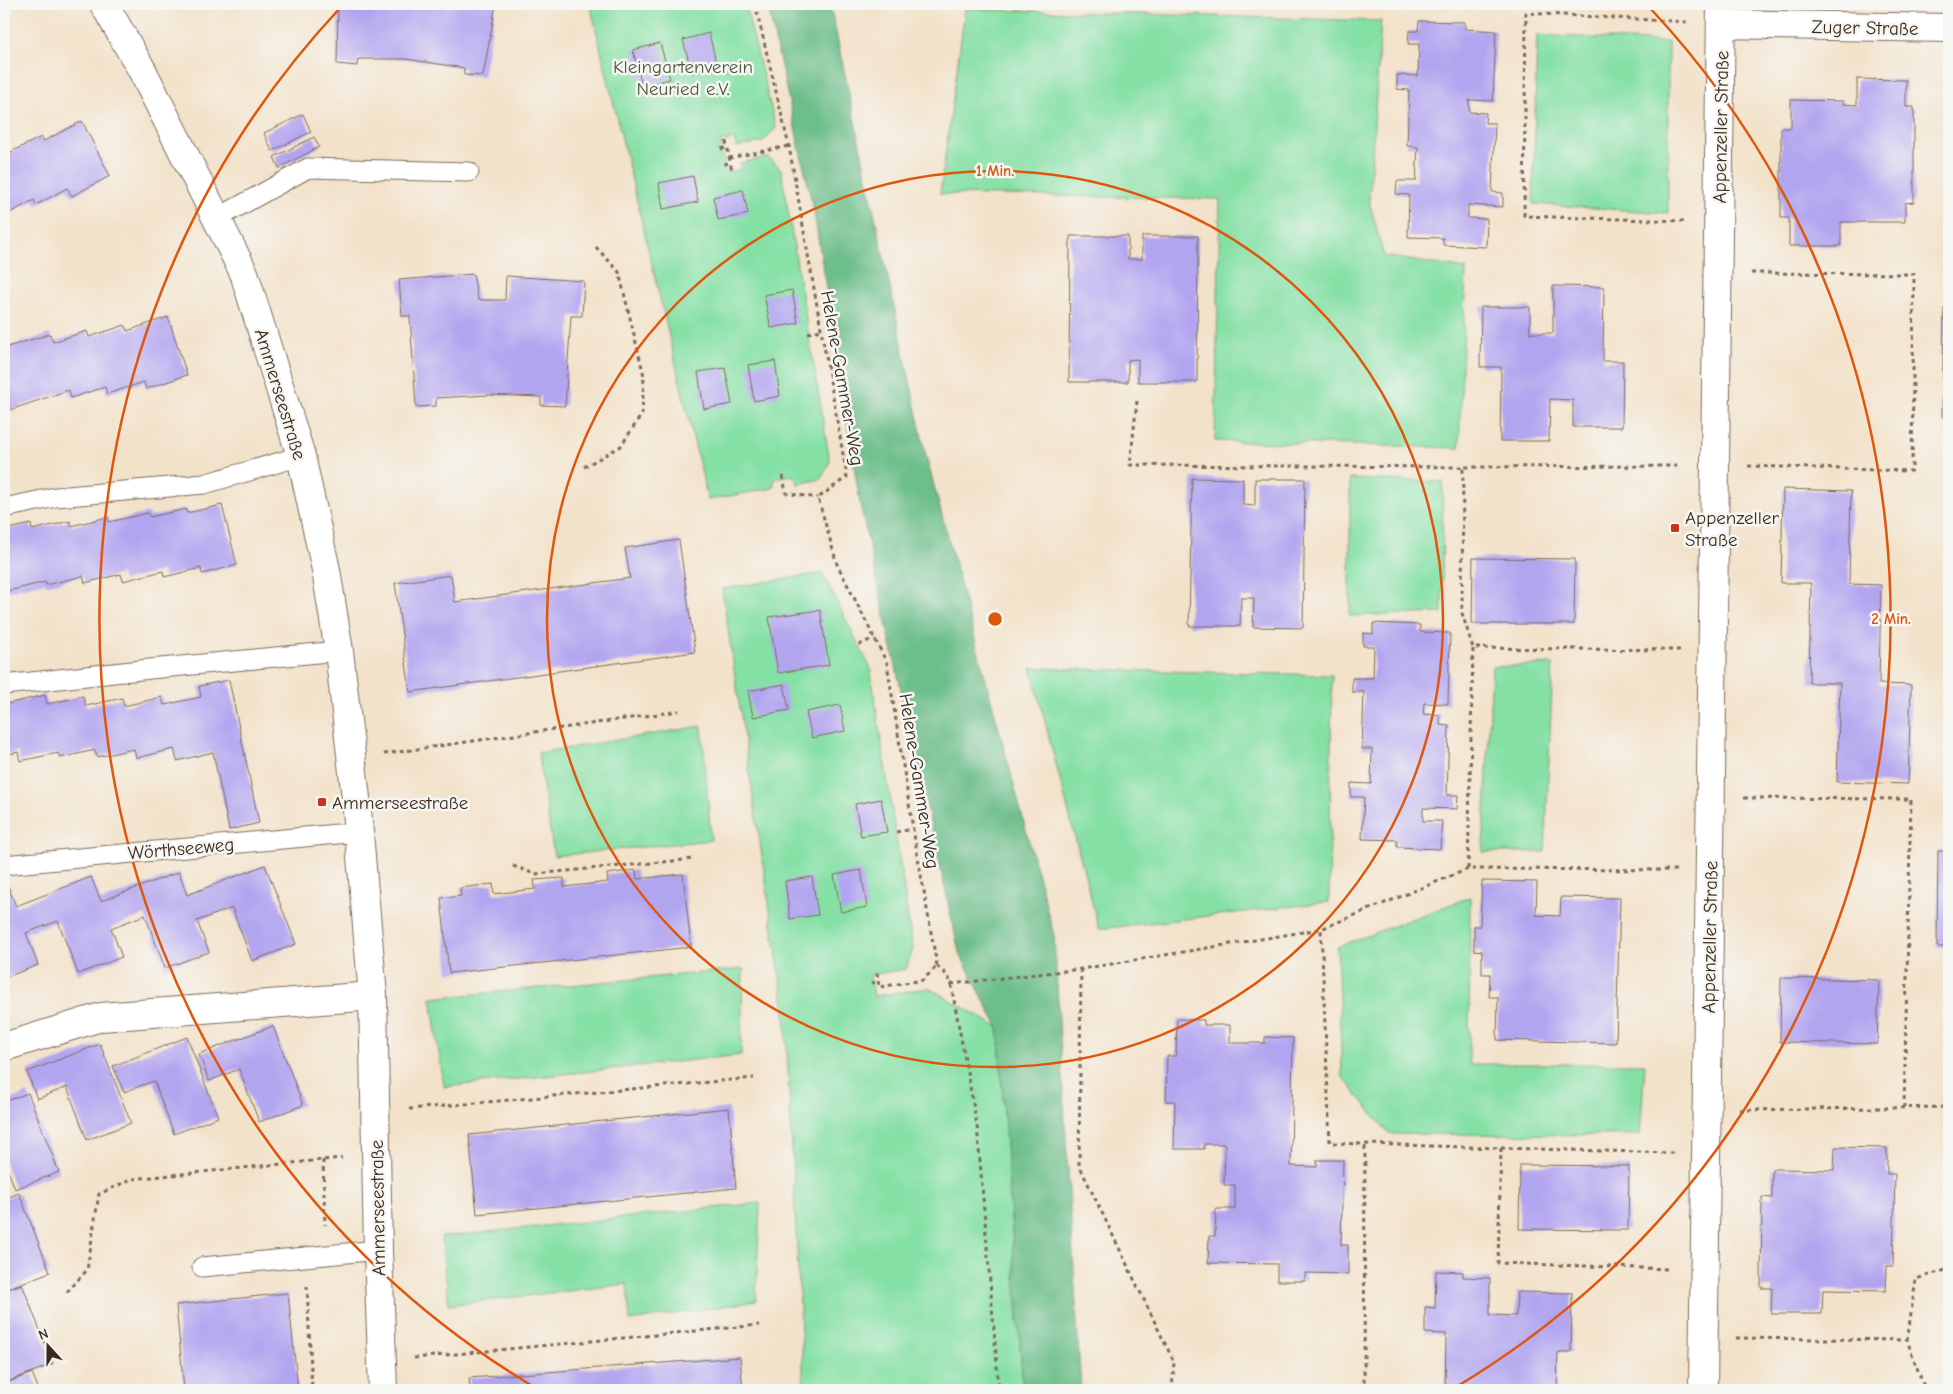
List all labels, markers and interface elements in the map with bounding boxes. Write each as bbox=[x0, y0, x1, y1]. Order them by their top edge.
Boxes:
street label: Zuger Straße bbox=[1811, 16, 1919, 40]
street label: Appenzeller Straße bbox=[1709, 50, 1733, 204]
park label: Kleingartenverein Neuried e.V. bbox=[613, 56, 753, 100]
text: 1 Min. bbox=[976, 162, 1014, 180]
street label: Helene-Gammer-Weg bbox=[816, 289, 868, 468]
street label: Ammerseestraße bbox=[250, 326, 310, 463]
place label: Appenzeller Straße bbox=[1685, 507, 1779, 551]
marker: Appenzeller Straße bbox=[1669, 522, 1681, 534]
centre of rings bbox=[986, 610, 1004, 628]
text: 2 Min. bbox=[1871, 610, 1911, 628]
street label: Helene-Gammer-Weg bbox=[894, 692, 944, 871]
place label: Ammerseestraße bbox=[332, 792, 468, 814]
marker: Ammerseestraße bbox=[316, 796, 328, 808]
street label: Wörthseeweg bbox=[127, 833, 235, 865]
street label: Appenzeller Straße bbox=[1698, 860, 1722, 1014]
street label: Ammerseestraße bbox=[366, 1140, 390, 1276]
north arrow bbox=[22, 1322, 72, 1372]
text: N bbox=[36, 1325, 51, 1344]

